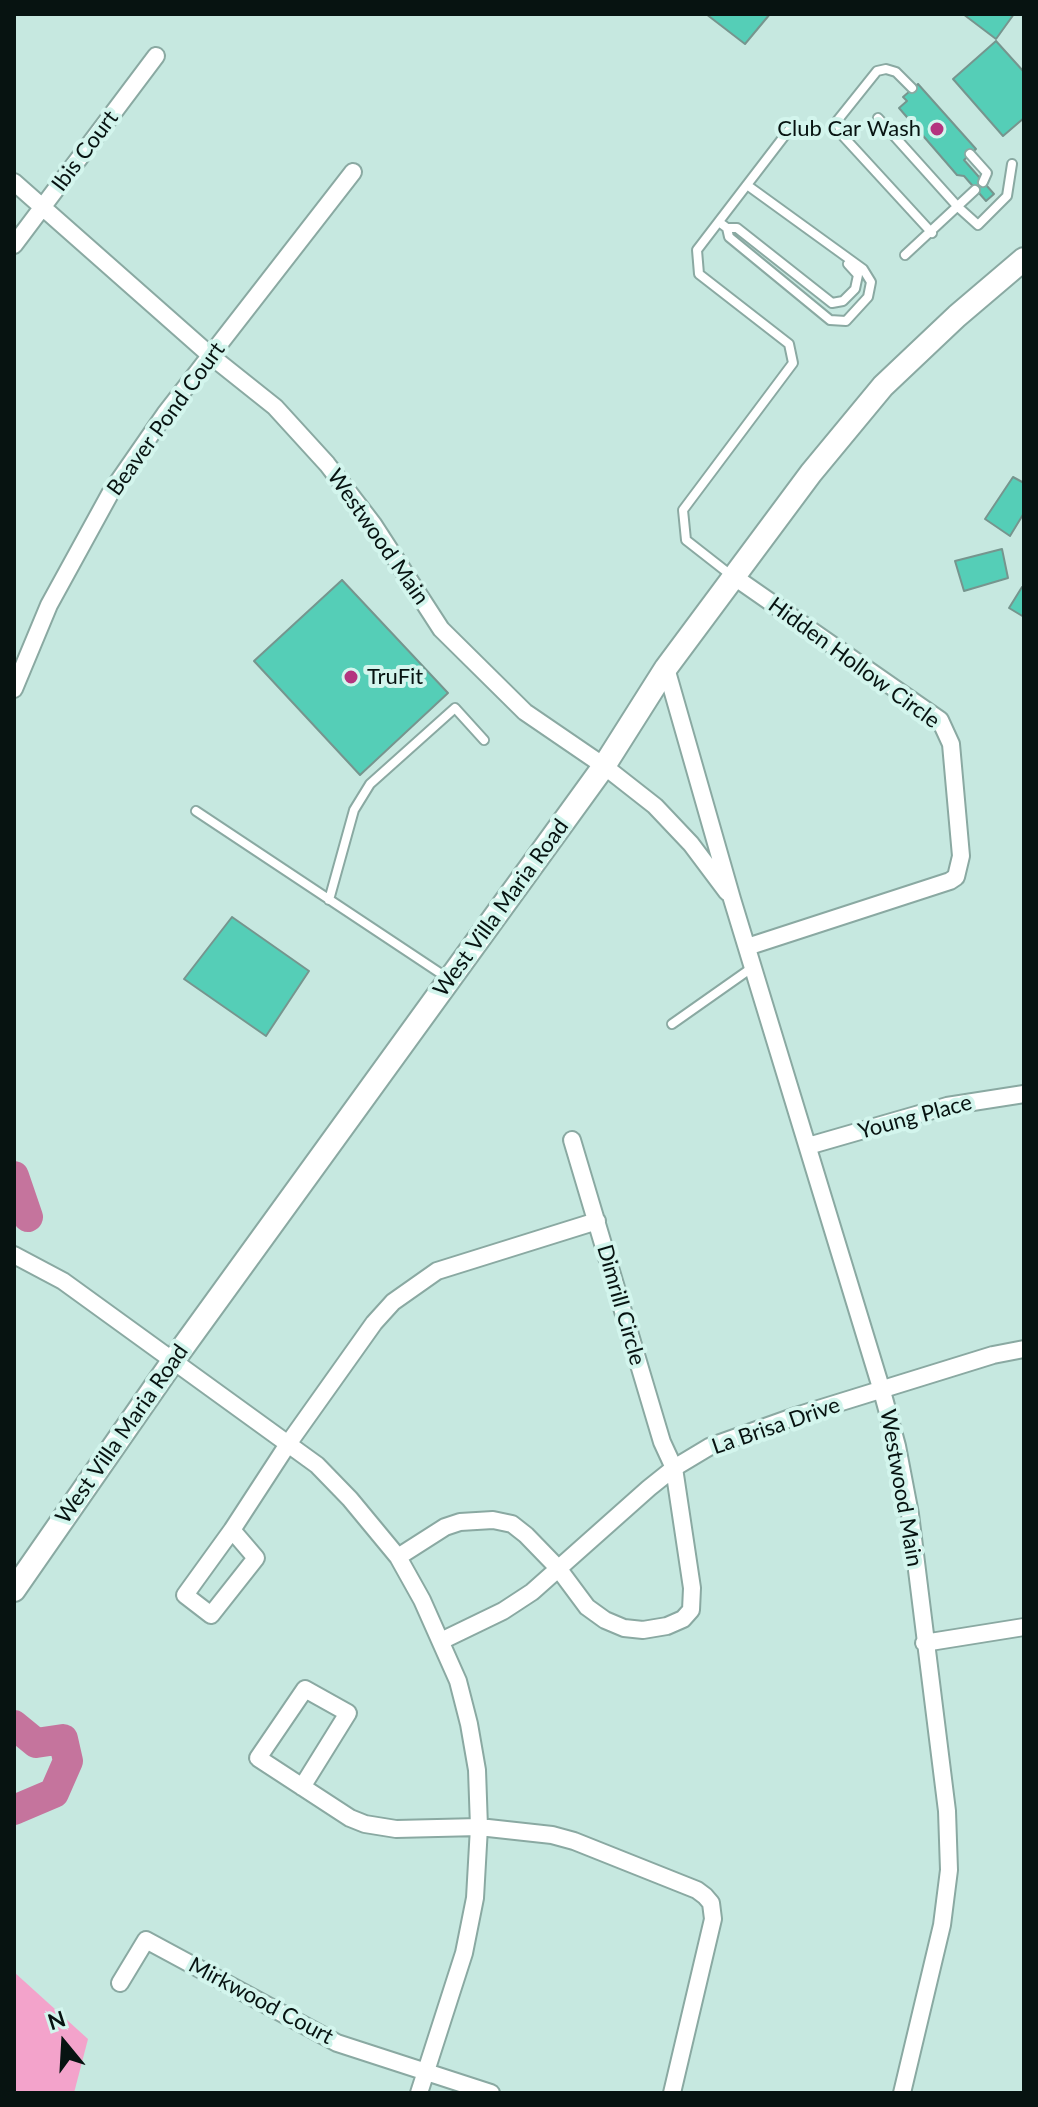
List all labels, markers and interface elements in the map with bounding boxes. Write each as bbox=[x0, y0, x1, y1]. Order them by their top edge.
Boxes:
street label: Ibis Court bbox=[46, 106, 124, 196]
place label: Club Car Wash bbox=[777, 116, 921, 142]
marker: Club Car Wash bbox=[928, 120, 946, 138]
street label: Beaver Pond Court bbox=[102, 337, 230, 501]
street label: Westwood Main bbox=[322, 464, 434, 610]
street label: Hidden Hollow Circle bbox=[763, 592, 945, 734]
place label: TruFit bbox=[367, 664, 423, 690]
marker: TruFit bbox=[342, 668, 360, 686]
street label: West Villa Maria Road bbox=[428, 814, 574, 1002]
street label: Young Place bbox=[855, 1089, 975, 1145]
street label: Dimrill Circle bbox=[591, 1242, 651, 1368]
street label: West Villa Maria Road bbox=[50, 1339, 194, 1529]
street label: La Brisa Drive bbox=[709, 1392, 843, 1460]
street label: Westwood Main bbox=[874, 1407, 928, 1569]
street label: Mirkwood Court bbox=[184, 1952, 338, 2050]
north arrow bbox=[24, 2003, 104, 2083]
text: N bbox=[44, 2004, 69, 2035]

